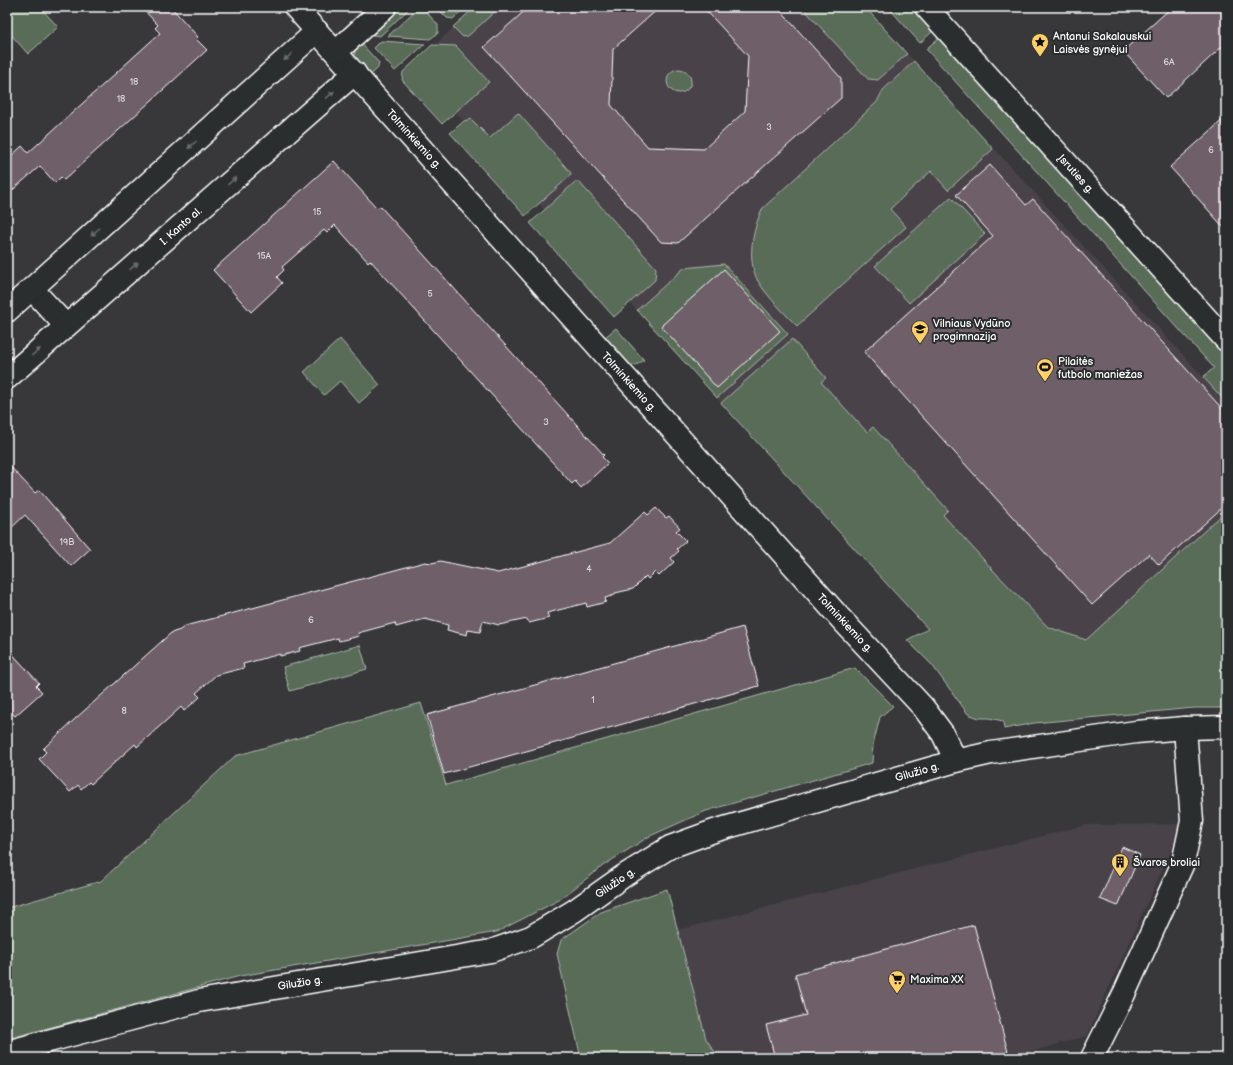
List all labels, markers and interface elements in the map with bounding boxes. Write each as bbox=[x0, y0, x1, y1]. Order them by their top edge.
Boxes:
place label: Antanui Sakalauskui Laisvės gynėjui bbox=[1053, 30, 1151, 56]
place icon: Antanui Sakalauskui Laisvės gynėjui bbox=[1030, 32, 1050, 57]
one-way arrow bbox=[283, 53, 293, 62]
house number: 6A bbox=[1164, 57, 1175, 68]
house number: 18 bbox=[130, 77, 138, 88]
one-way arrow bbox=[325, 91, 335, 100]
house number: 18 bbox=[117, 94, 125, 105]
street label: Tolminkiemio g. bbox=[384, 106, 444, 172]
house number: 3 bbox=[766, 122, 772, 133]
one-way arrow bbox=[187, 140, 197, 149]
house number: 6 bbox=[1208, 145, 1214, 156]
street label: Įsruties g. bbox=[1054, 151, 1097, 196]
one-way arrow bbox=[227, 176, 237, 185]
street label: I. Kanto al. bbox=[157, 204, 205, 248]
house number: 15 bbox=[313, 207, 321, 218]
one-way arrow bbox=[90, 227, 100, 236]
house number: 15A bbox=[257, 251, 272, 262]
one-way arrow bbox=[129, 262, 139, 271]
house number: 5 bbox=[427, 289, 433, 300]
place label: Vilniaus Vydūno progimnazija bbox=[933, 317, 1011, 343]
school or university icon: Vilniaus Vydūno progimnazija bbox=[910, 319, 930, 344]
one-way arrow bbox=[32, 348, 41, 357]
street label: Tolminkiemio g. bbox=[599, 349, 659, 415]
place label: Pilaitės futbolo maniežas bbox=[1058, 355, 1143, 381]
sports icon: Pilaitės futbolo maniežas bbox=[1035, 357, 1055, 382]
house number: 3 bbox=[543, 417, 549, 428]
house number: 19B bbox=[60, 537, 74, 548]
house number: 4 bbox=[586, 564, 592, 575]
street label: Tolminkiemio g. bbox=[814, 591, 876, 655]
house number: 6 bbox=[308, 615, 314, 626]
house number: 1 bbox=[591, 695, 595, 706]
house number: 8 bbox=[121, 706, 127, 717]
street label: Gilužio g. bbox=[893, 760, 941, 784]
building icon: Švaros broliai bbox=[1110, 852, 1130, 877]
place label: Švaros broliai bbox=[1133, 855, 1200, 869]
street label: Gilužio g. bbox=[593, 865, 637, 901]
supermarket icon: Maxima XX bbox=[887, 969, 907, 994]
street label: Gilužio g. bbox=[277, 973, 323, 993]
place label: Maxima XX bbox=[910, 973, 964, 986]

